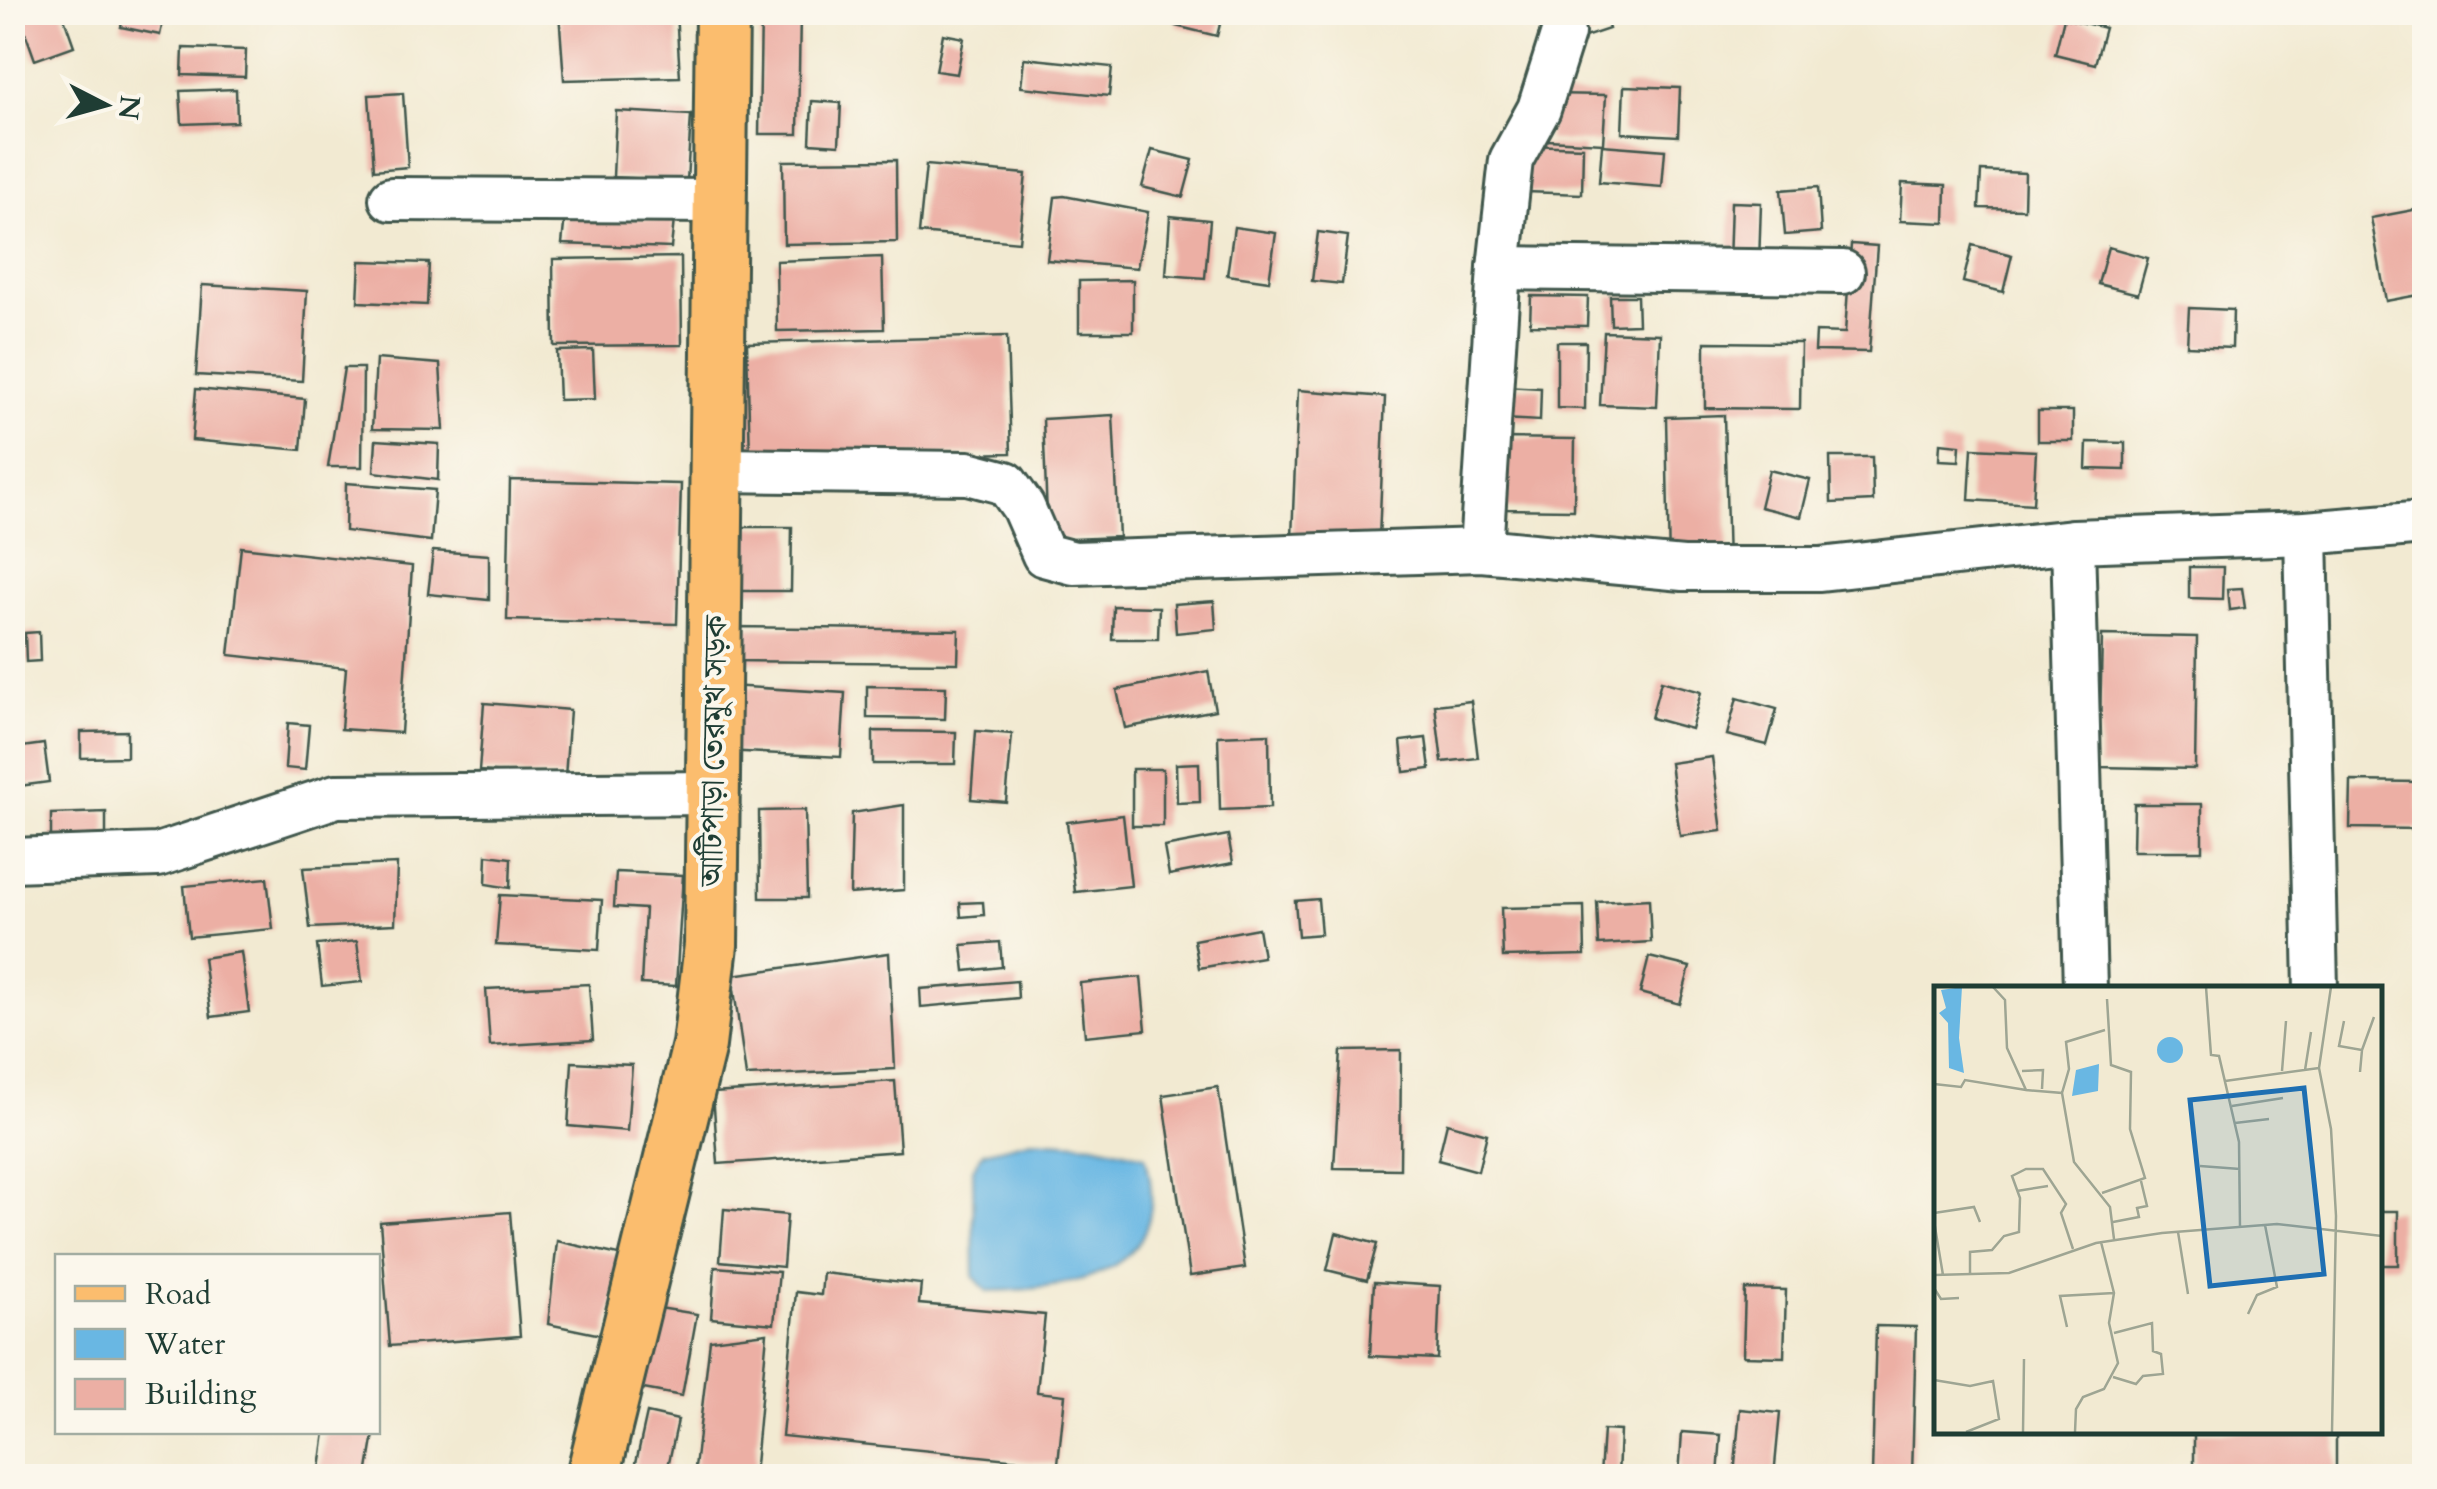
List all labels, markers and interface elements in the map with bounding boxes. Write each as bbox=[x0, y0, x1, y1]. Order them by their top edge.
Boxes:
north arrow bbox=[55, 55, 155, 155]
text: N bbox=[109, 93, 149, 122]
street label: আটিপাড়া তেরমুখ সড়ক bbox=[690, 614, 738, 888]
inset map bbox=[1934, 986, 2382, 1434]
legend bbox=[55, 1254, 380, 1434]
text: Road bbox=[145, 1274, 211, 1315]
text: Water bbox=[144, 1324, 225, 1365]
text: Building bbox=[145, 1374, 256, 1415]

